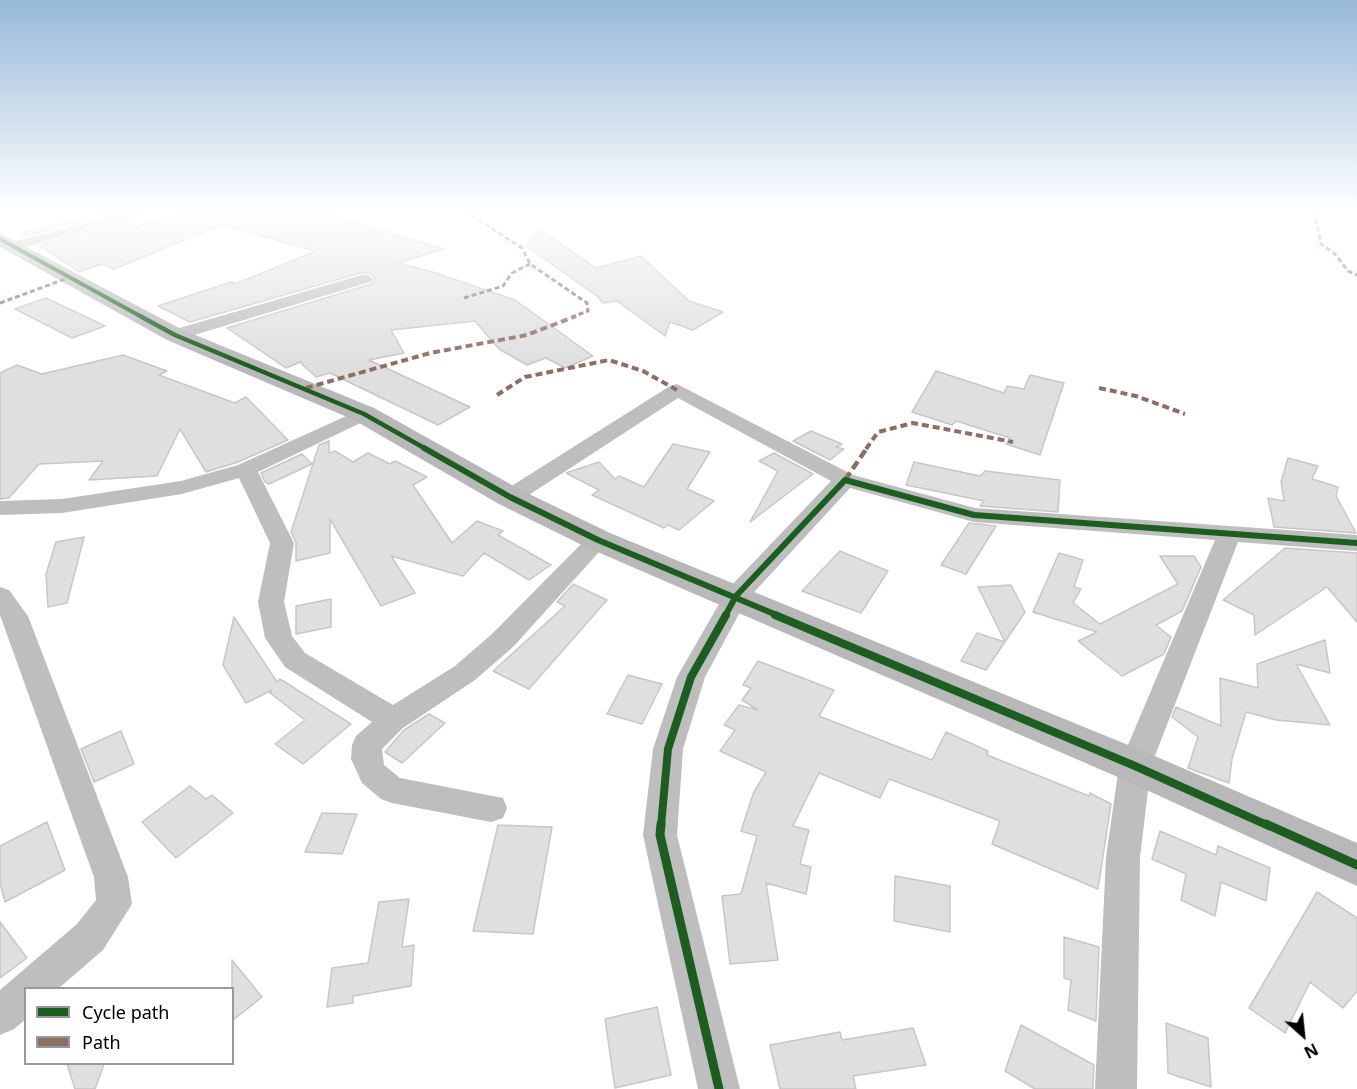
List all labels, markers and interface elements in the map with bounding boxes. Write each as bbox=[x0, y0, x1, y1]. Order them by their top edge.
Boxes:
legend bbox=[24, 987, 234, 1065]
text: Cycle path bbox=[82, 1000, 169, 1024]
north arrow bbox=[1273, 1005, 1333, 1065]
text: Path bbox=[82, 1030, 121, 1054]
text: N bbox=[1300, 1038, 1322, 1064]

